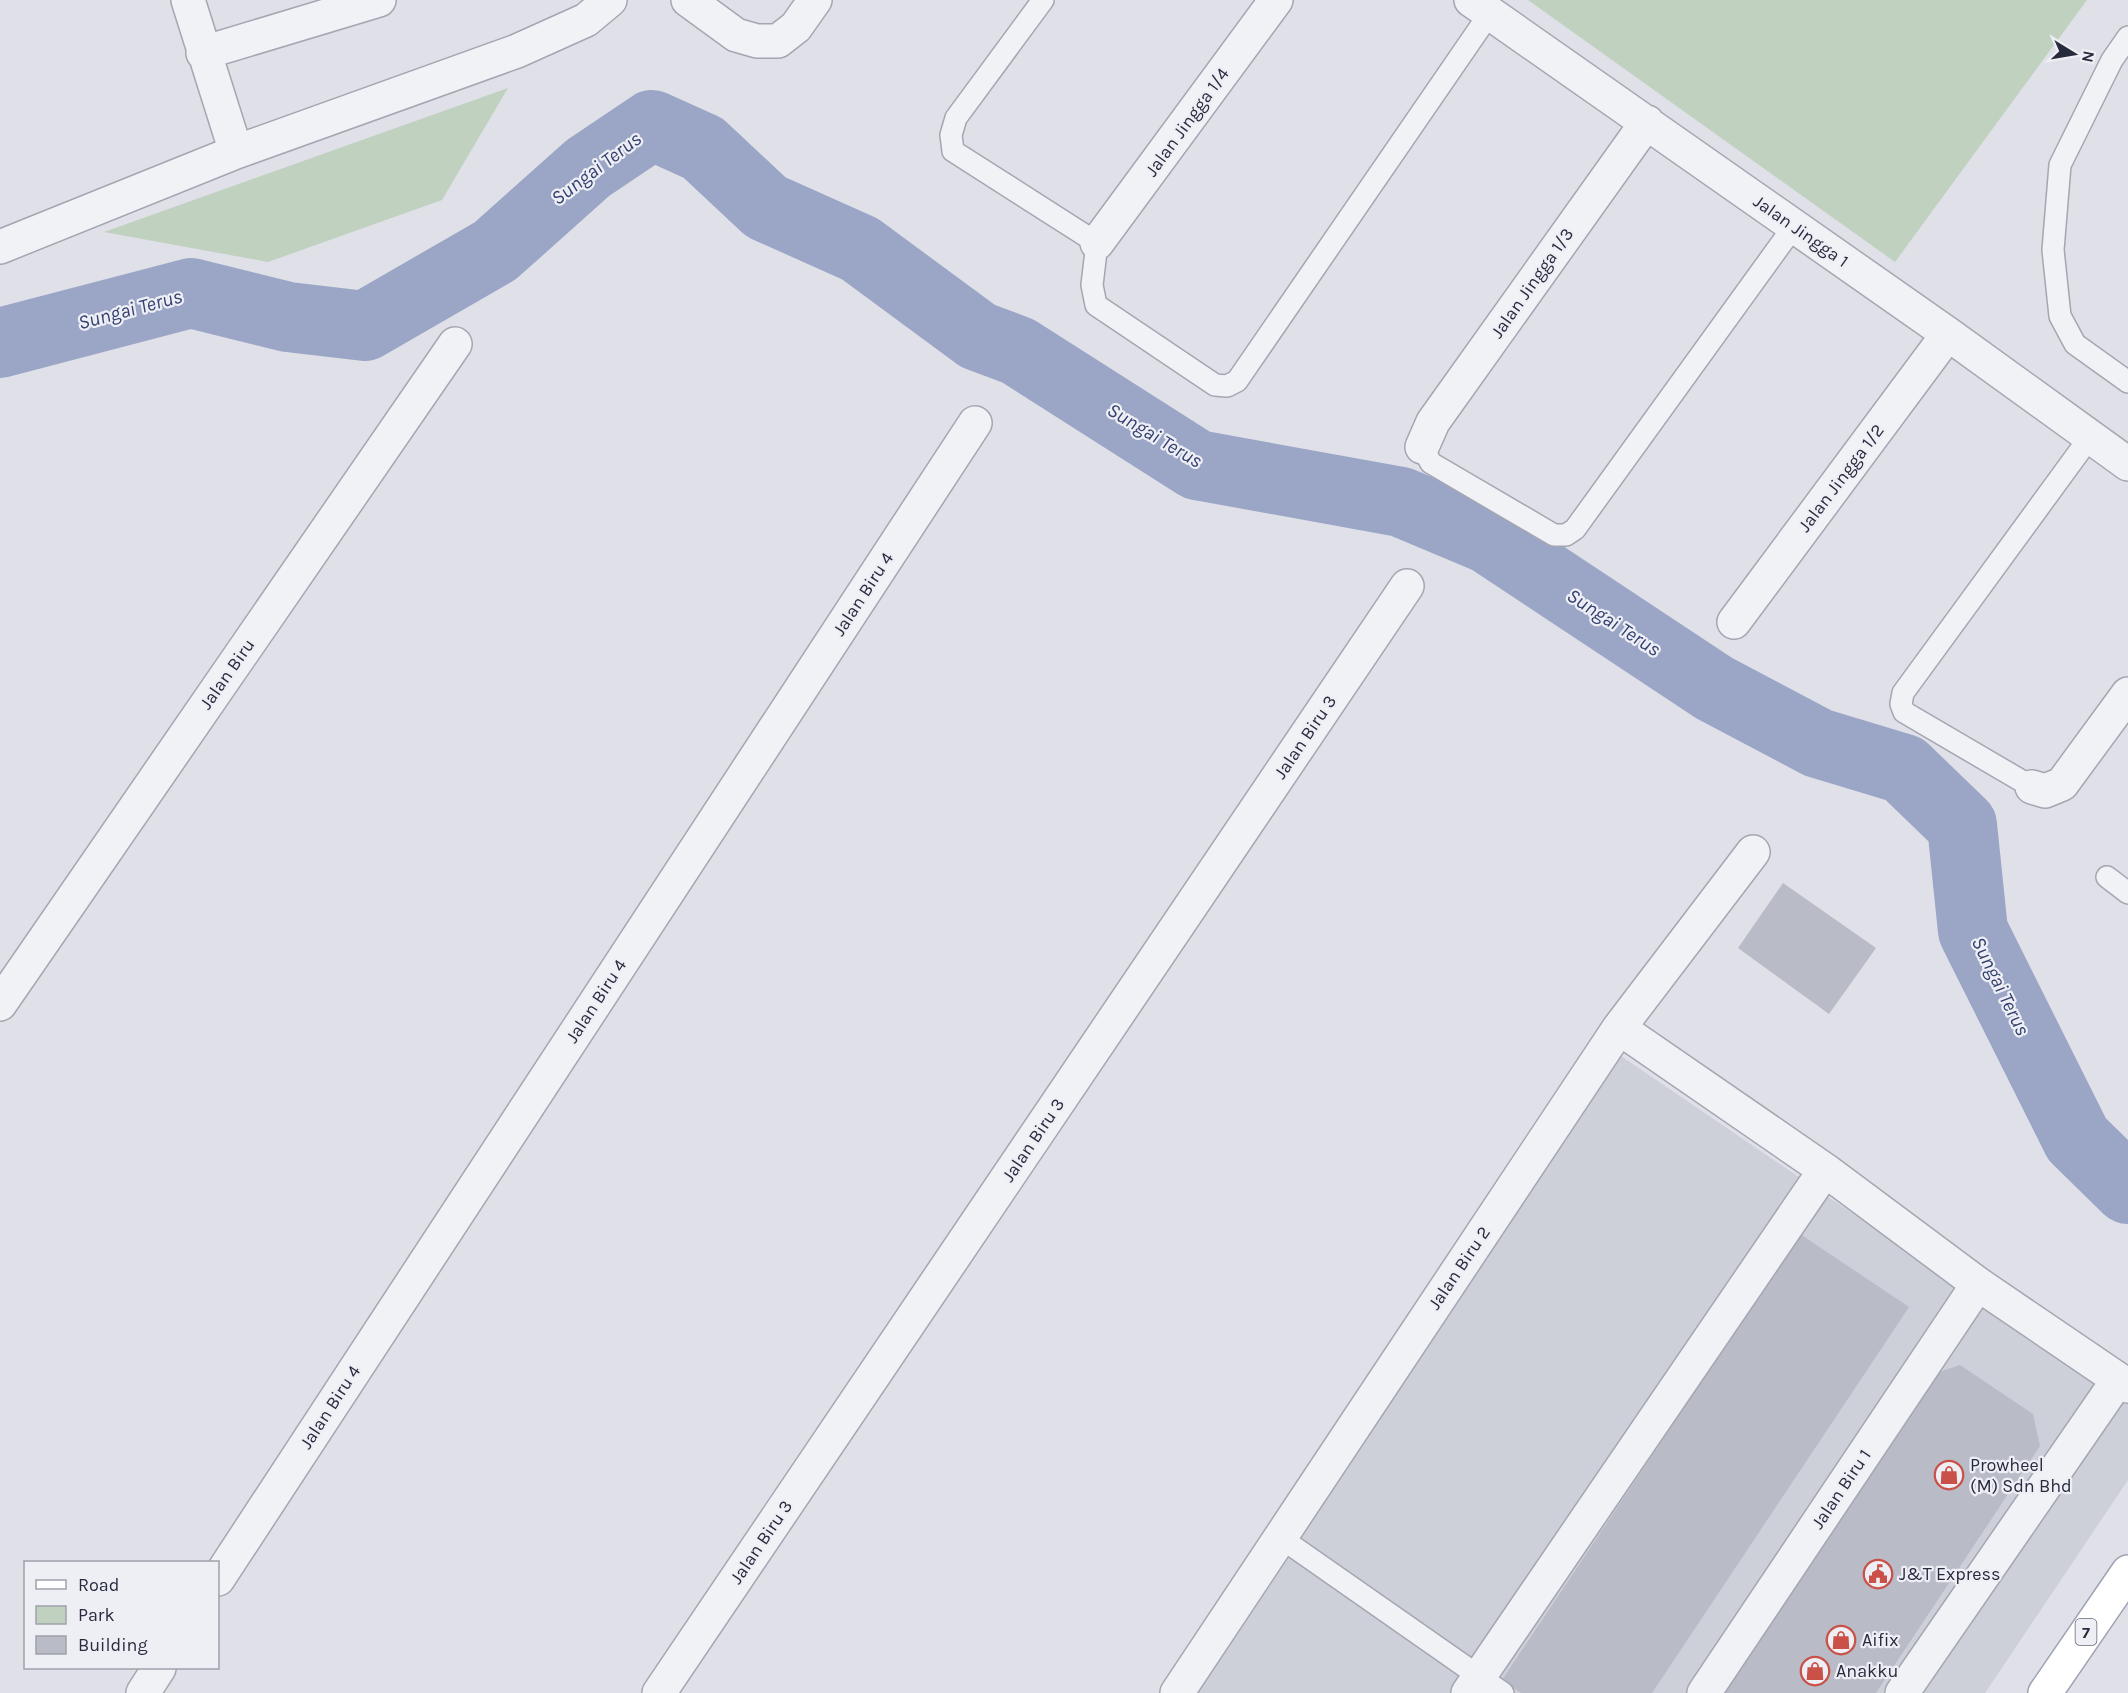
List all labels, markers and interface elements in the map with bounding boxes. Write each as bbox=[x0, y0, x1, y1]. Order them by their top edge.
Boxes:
north arrow bbox=[2044, 24, 2104, 84]
text: N bbox=[2078, 49, 2099, 64]
street label: Jalan Jingga 1/4 bbox=[1140, 63, 1234, 181]
water label: Sungai Terus bbox=[547, 127, 646, 210]
street label: Jalan Jingga 1 bbox=[1749, 190, 1853, 272]
street label: Jalan Jingga 1/3 bbox=[1486, 224, 1578, 342]
water label: Sungai Terus bbox=[76, 285, 185, 334]
water label: Sungai Terus bbox=[1103, 398, 1206, 473]
street label: Jalan Jingga 1/2 bbox=[1793, 420, 1889, 536]
street label: Jalan Biru 4 bbox=[828, 548, 898, 640]
water label: Sungai Terus bbox=[1563, 584, 1665, 661]
street label: Jalan Biru bbox=[195, 634, 259, 714]
street label: Jalan Biru 3 bbox=[1269, 691, 1341, 783]
water label: Sungai Terus bbox=[1967, 933, 2034, 1039]
street label: Jalan Biru 4 bbox=[561, 955, 631, 1047]
street label: Jalan Biru 3 bbox=[997, 1094, 1069, 1186]
street label: Jalan Biru 2 bbox=[1423, 1222, 1495, 1314]
street label: Jalan Biru 4 bbox=[295, 1361, 365, 1453]
street label: Jalan Biru 1 bbox=[1806, 1445, 1876, 1533]
place label: Prowheel (M) Sdn Bhd bbox=[1970, 1454, 2072, 1497]
shop icon: Prowheel (M) Sdn Bhd bbox=[1933, 1459, 1965, 1491]
street label: Jalan Biru 3 bbox=[725, 1496, 797, 1588]
public building icon: J&T Express bbox=[1862, 1558, 1894, 1590]
legend bbox=[24, 1561, 219, 1669]
place label: J&T Express bbox=[1899, 1563, 2001, 1585]
text: Road bbox=[78, 1574, 119, 1596]
text: Park bbox=[78, 1604, 115, 1626]
road number: 7 bbox=[2076, 1619, 2096, 1645]
shop icon: Aifix bbox=[1825, 1624, 1857, 1656]
place label: Aifix bbox=[1862, 1629, 1898, 1651]
text: Building bbox=[78, 1634, 148, 1656]
shop icon: Anakku bbox=[1799, 1655, 1831, 1687]
place label: Anakku bbox=[1836, 1660, 1898, 1682]

